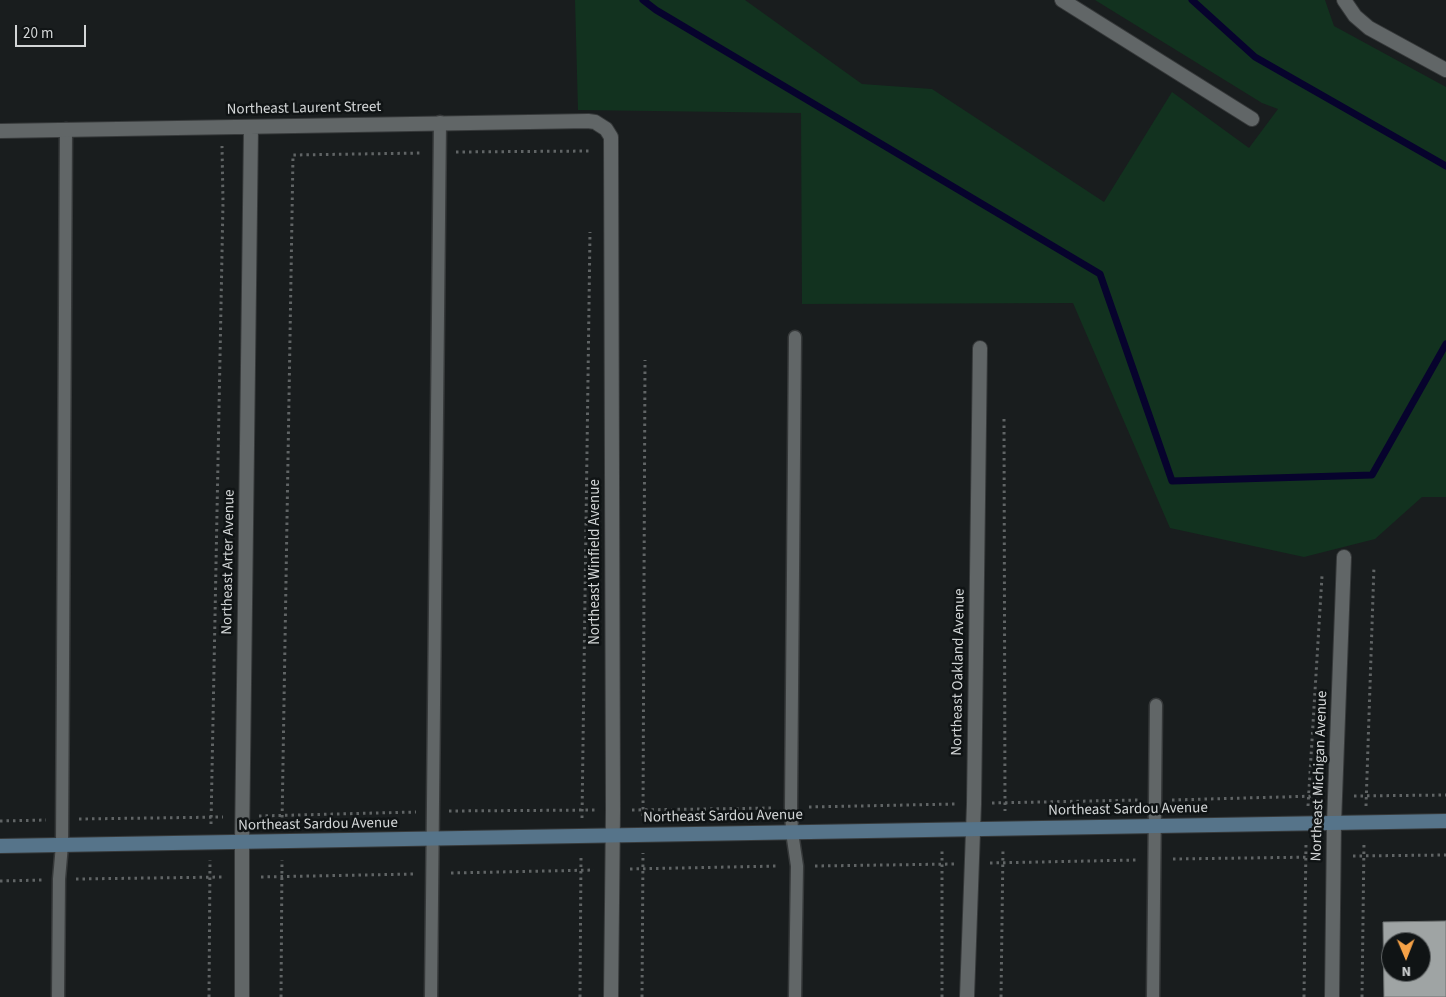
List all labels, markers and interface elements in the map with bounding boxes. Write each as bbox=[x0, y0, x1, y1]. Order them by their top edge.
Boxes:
scale bar bbox=[18, 15, 89, 47]
text: 20 m bbox=[23, 23, 53, 44]
street label: Northeast Laurent Street bbox=[227, 99, 381, 119]
street label: Northeast Winfield Avenue bbox=[587, 479, 605, 645]
street label: Northeast Arter Avenue bbox=[219, 489, 239, 635]
street label: Northeast Oakland Avenue bbox=[949, 588, 969, 756]
street label: Northeast Michigan Avenue bbox=[1308, 690, 1332, 862]
street label: Northeast Sardou Avenue bbox=[1048, 800, 1208, 820]
street label: Northeast Sardou Avenue bbox=[643, 807, 803, 827]
street label: Northeast Sardou Avenue bbox=[238, 815, 398, 835]
north arrow bbox=[1381, 932, 1431, 982]
text: N bbox=[1401, 961, 1411, 981]

